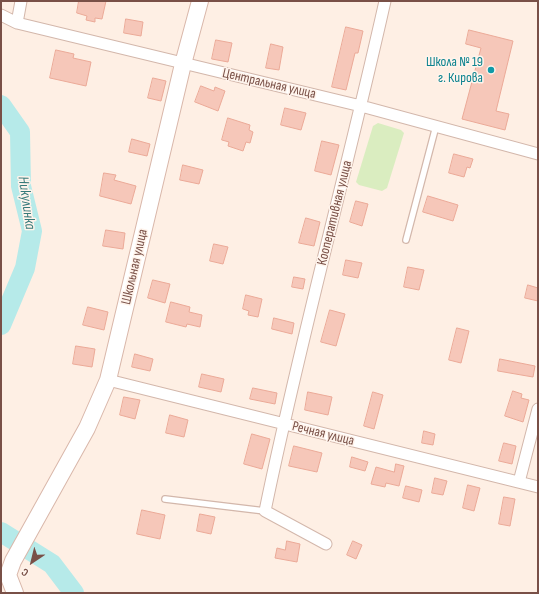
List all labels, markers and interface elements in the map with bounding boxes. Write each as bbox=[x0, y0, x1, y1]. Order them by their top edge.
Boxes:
place label: Школа № 19 г. Кирова bbox=[426, 54, 483, 86]
street label: Центральная улица bbox=[221, 65, 317, 103]
marker: Школа № 19 г. Кирова bbox=[486, 65, 496, 75]
street label: Кооперативная улица bbox=[314, 159, 356, 267]
water label: Никулинка bbox=[13, 175, 39, 231]
street label: Школьная улица bbox=[118, 228, 152, 306]
street label: Речная улица bbox=[290, 418, 356, 450]
north arrow bbox=[12, 542, 52, 582]
text: С bbox=[19, 565, 31, 579]

